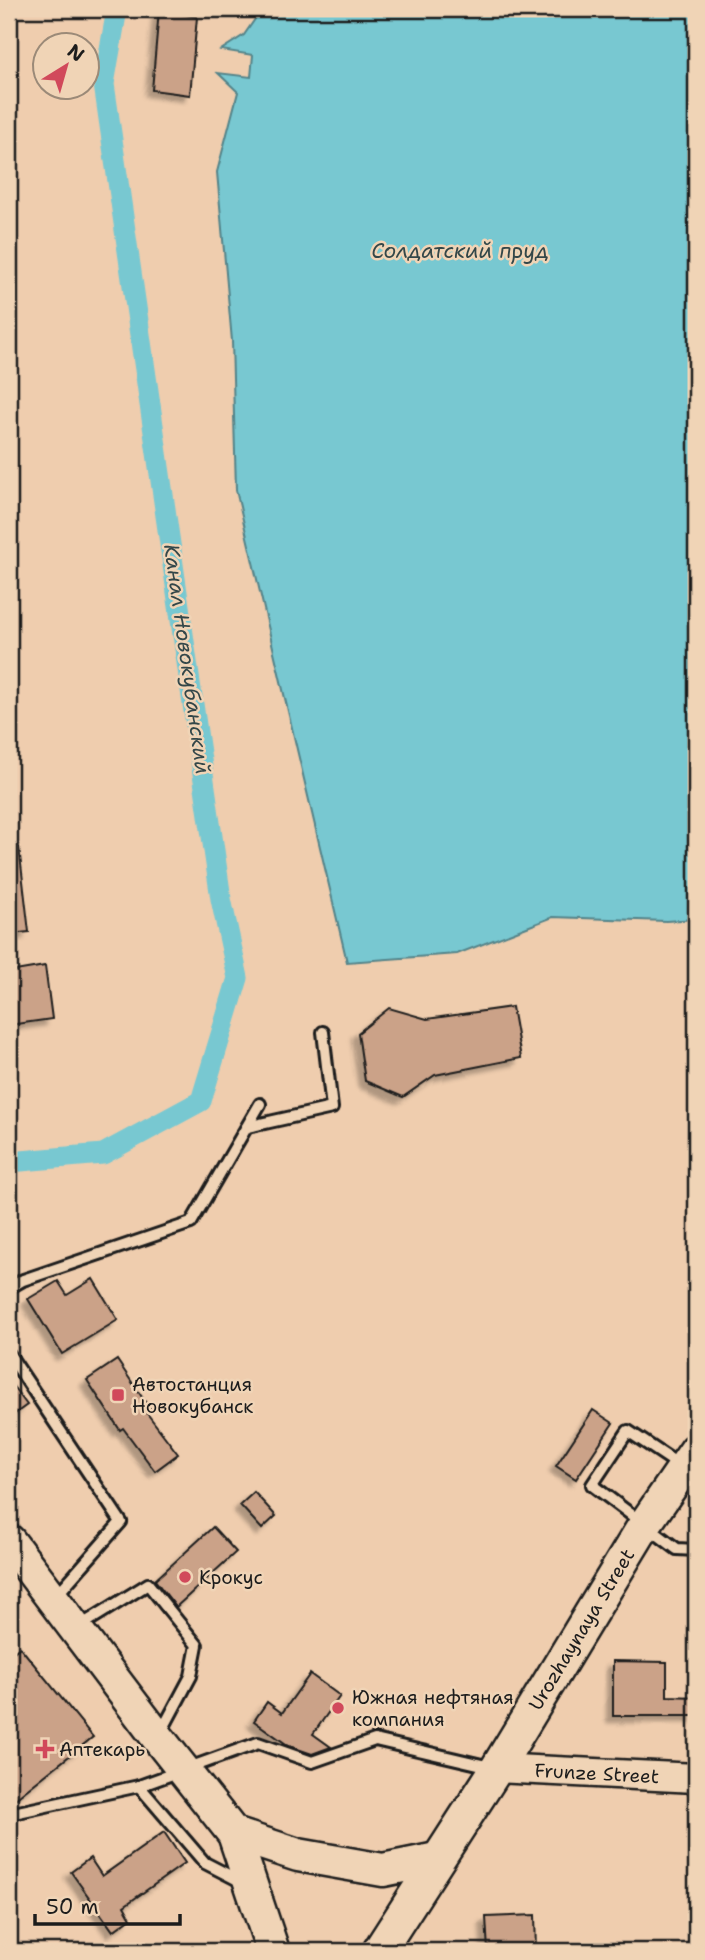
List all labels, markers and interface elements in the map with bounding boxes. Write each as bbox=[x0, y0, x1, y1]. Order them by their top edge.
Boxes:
north arrow bbox=[32, 32, 102, 102]
text: N bbox=[62, 38, 89, 67]
water label: Солдатский пруд bbox=[371, 237, 549, 265]
water label: Канал Новокубанский bbox=[157, 542, 217, 776]
place label: Автостанция Новокубанск bbox=[132, 1372, 253, 1419]
marker: Автостанция Новокубанск bbox=[110, 1387, 126, 1403]
street label: Urozhaynaya Street bbox=[523, 1544, 640, 1715]
place label: Крокус bbox=[199, 1565, 263, 1590]
marker: Крокус bbox=[177, 1569, 193, 1585]
place label: Южная нефтяная компания bbox=[352, 1685, 514, 1732]
marker: Южная нефтяная компания bbox=[330, 1700, 346, 1716]
place label: Аптекарь bbox=[59, 1737, 145, 1762]
marker: Аптекарь bbox=[37, 1741, 53, 1757]
street label: Frunze Street bbox=[534, 1758, 660, 1789]
scale bar bbox=[35, 1883, 180, 1927]
text: 50 m bbox=[46, 1893, 99, 1921]

